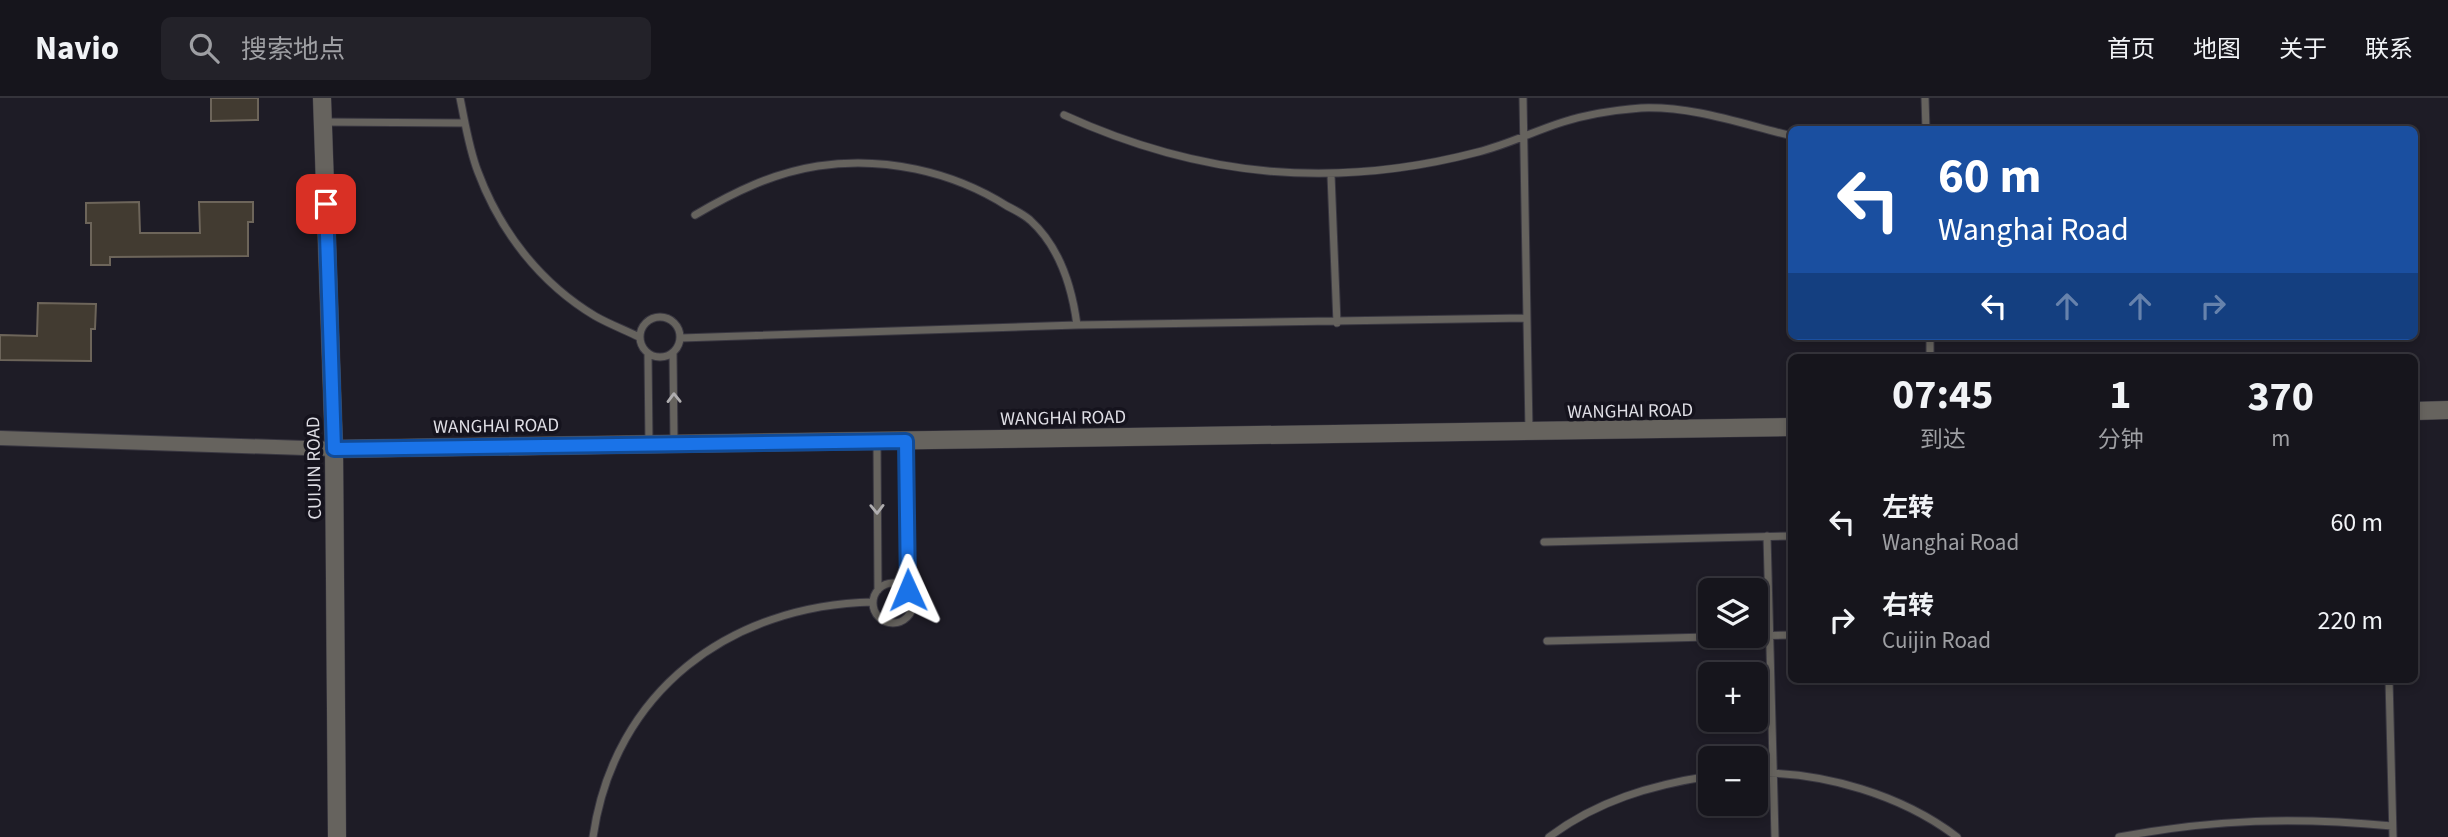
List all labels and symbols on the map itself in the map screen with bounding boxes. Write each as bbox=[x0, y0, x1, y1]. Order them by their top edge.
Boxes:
pin bbox=[296, 174, 356, 234]
one-way arrow bbox=[666, 393, 682, 403]
street label: WANGHAI ROAD bbox=[1567, 397, 1693, 426]
street label: WANGHAI ROAD bbox=[1000, 404, 1126, 433]
street label: WANGHAI ROAD bbox=[433, 412, 559, 441]
street label: CUIJIN ROAD bbox=[300, 416, 329, 520]
one-way arrow bbox=[869, 505, 885, 515]
position arrow bbox=[871, 553, 945, 627]

